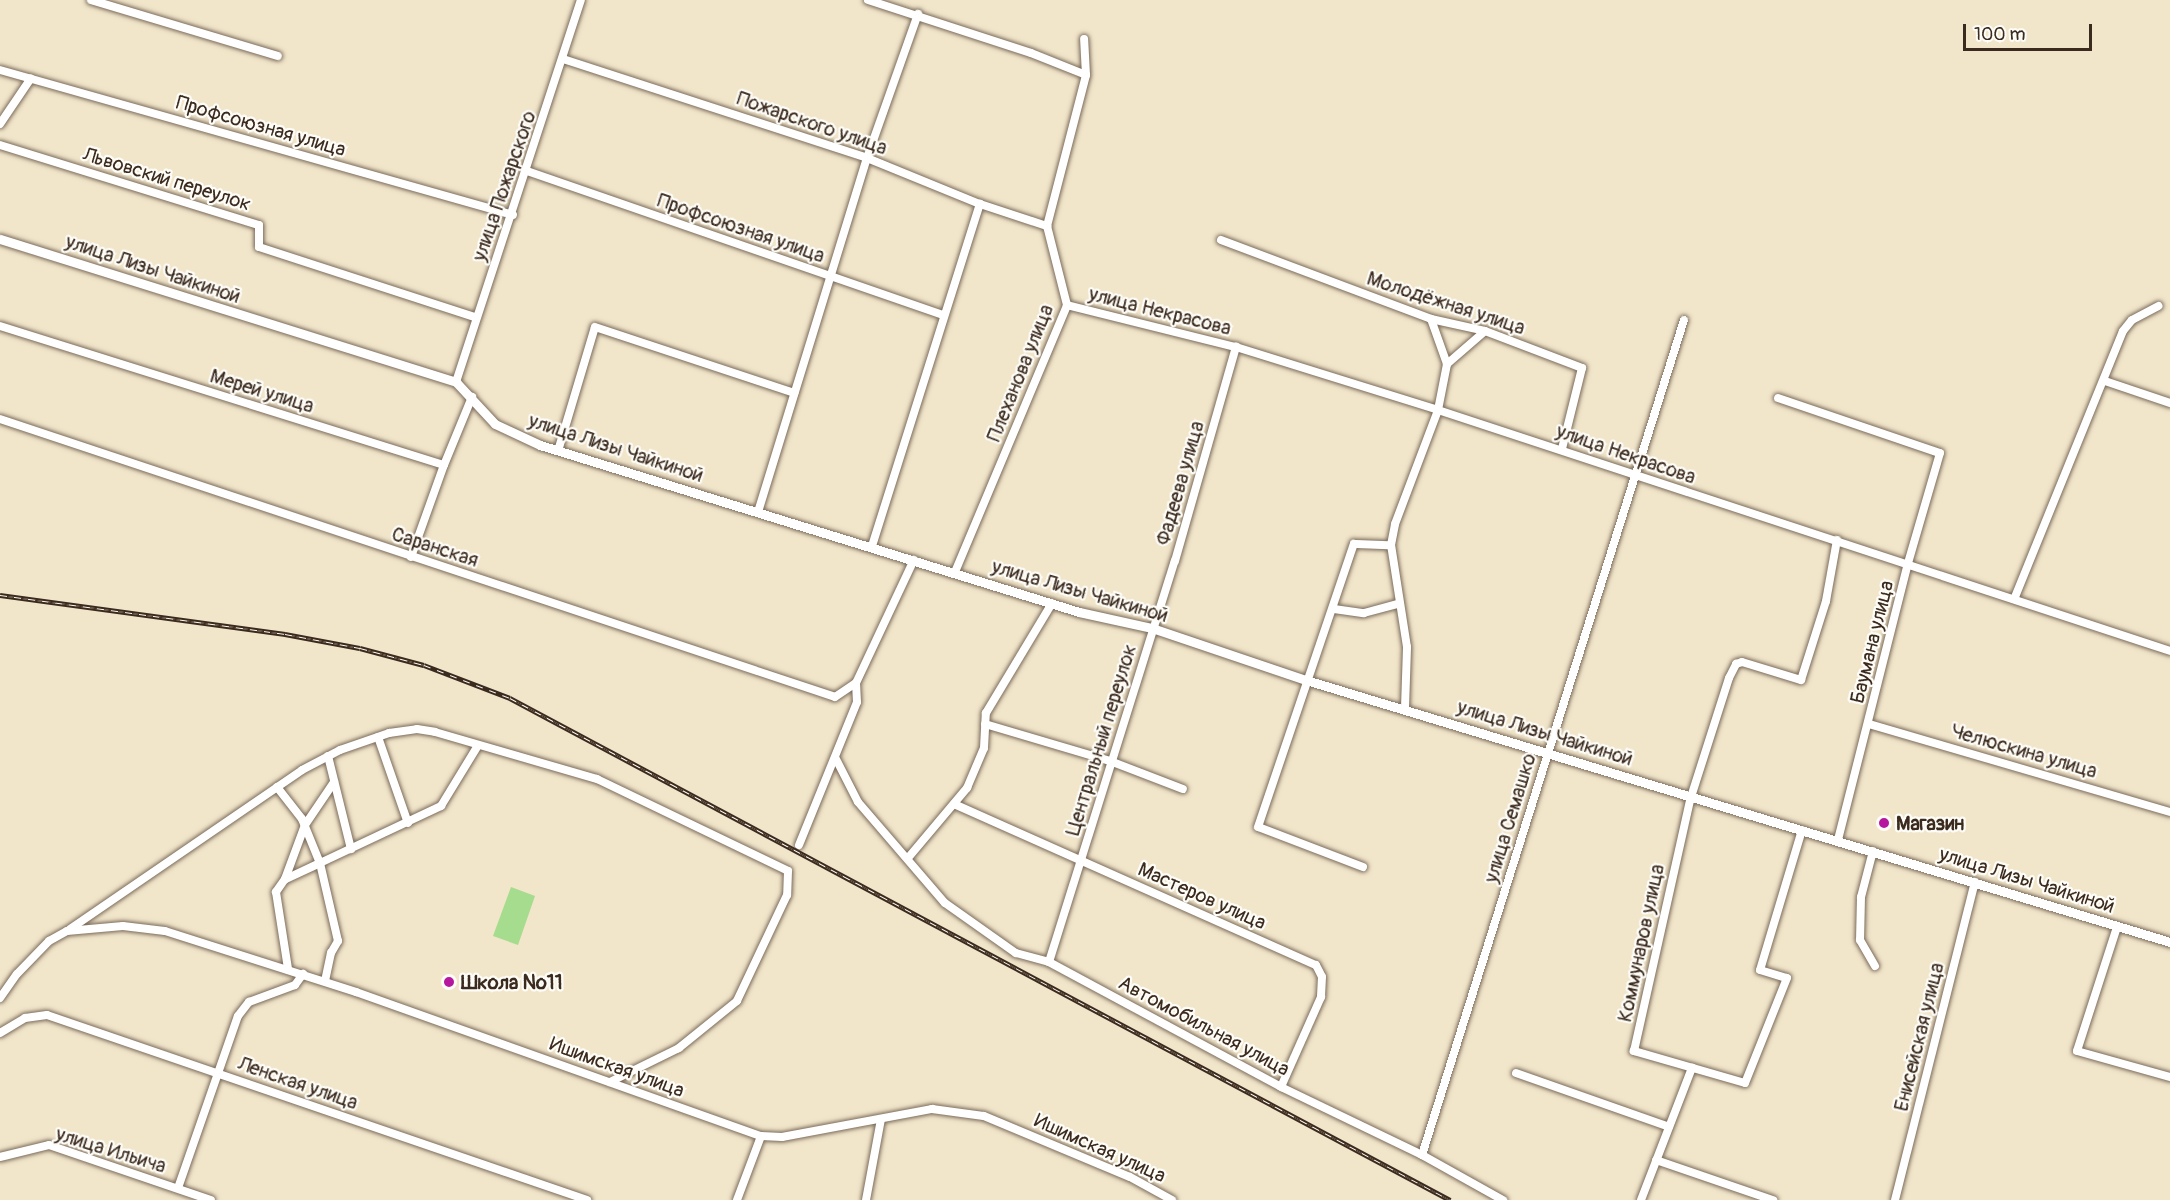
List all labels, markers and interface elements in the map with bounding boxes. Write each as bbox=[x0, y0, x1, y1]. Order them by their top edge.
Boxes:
scale bar bbox=[1966, 12, 2095, 50]
text: 100 m bbox=[1974, 23, 2026, 46]
street label: Пожарского улица bbox=[734, 86, 890, 160]
street label: Профсоюзная улица bbox=[173, 90, 349, 162]
street label: улица Пожарского bbox=[467, 108, 541, 264]
street label: Львовский переулок bbox=[80, 142, 254, 216]
street label: Профсоюзная улица bbox=[654, 188, 828, 268]
street label: улица Лизы Чайкиной bbox=[63, 229, 243, 309]
street label: Молодёжная улица bbox=[1364, 266, 1528, 340]
street label: улица Некрасова bbox=[1086, 282, 1234, 340]
street label: Плеханова улица bbox=[982, 301, 1058, 445]
street label: Мерей улица bbox=[207, 364, 317, 418]
street label: улица Лизы Чайкиной bbox=[526, 408, 706, 488]
street label: Фадеева улица bbox=[1151, 418, 1209, 548]
street label: улица Некрасова bbox=[1553, 419, 1699, 489]
street label: Саранская bbox=[389, 522, 481, 572]
street label: улица Лизы Чайкиной bbox=[989, 554, 1171, 628]
street label: Баумана улица bbox=[1845, 578, 1899, 706]
street label: Центральный переулок bbox=[1060, 641, 1142, 839]
street label: улица Лизы Чайкиной bbox=[1454, 695, 1636, 771]
street label: Челюскина улица bbox=[1948, 719, 2100, 783]
street label: улица Семашко bbox=[1479, 750, 1541, 886]
place label: Магазин bbox=[1896, 811, 1964, 835]
marker: Магазин bbox=[1877, 816, 1891, 830]
street label: улица Лизы Чайкиной bbox=[1936, 842, 2118, 918]
street label: Мастеров улица bbox=[1134, 857, 1270, 935]
street label: Коммунаров улица bbox=[1613, 862, 1669, 1024]
street label: Енисейская улица bbox=[1889, 960, 1949, 1114]
place label: Школа №11 bbox=[461, 970, 562, 994]
street label: Автомобильная улица bbox=[1114, 971, 1294, 1081]
marker: Школа №11 bbox=[442, 975, 456, 989]
street label: Ишимская улица bbox=[546, 1032, 688, 1102]
street label: Ленская улица bbox=[235, 1051, 361, 1115]
street label: Ишимская улица bbox=[1030, 1108, 1170, 1188]
street label: улица Ильича bbox=[53, 1122, 169, 1178]

